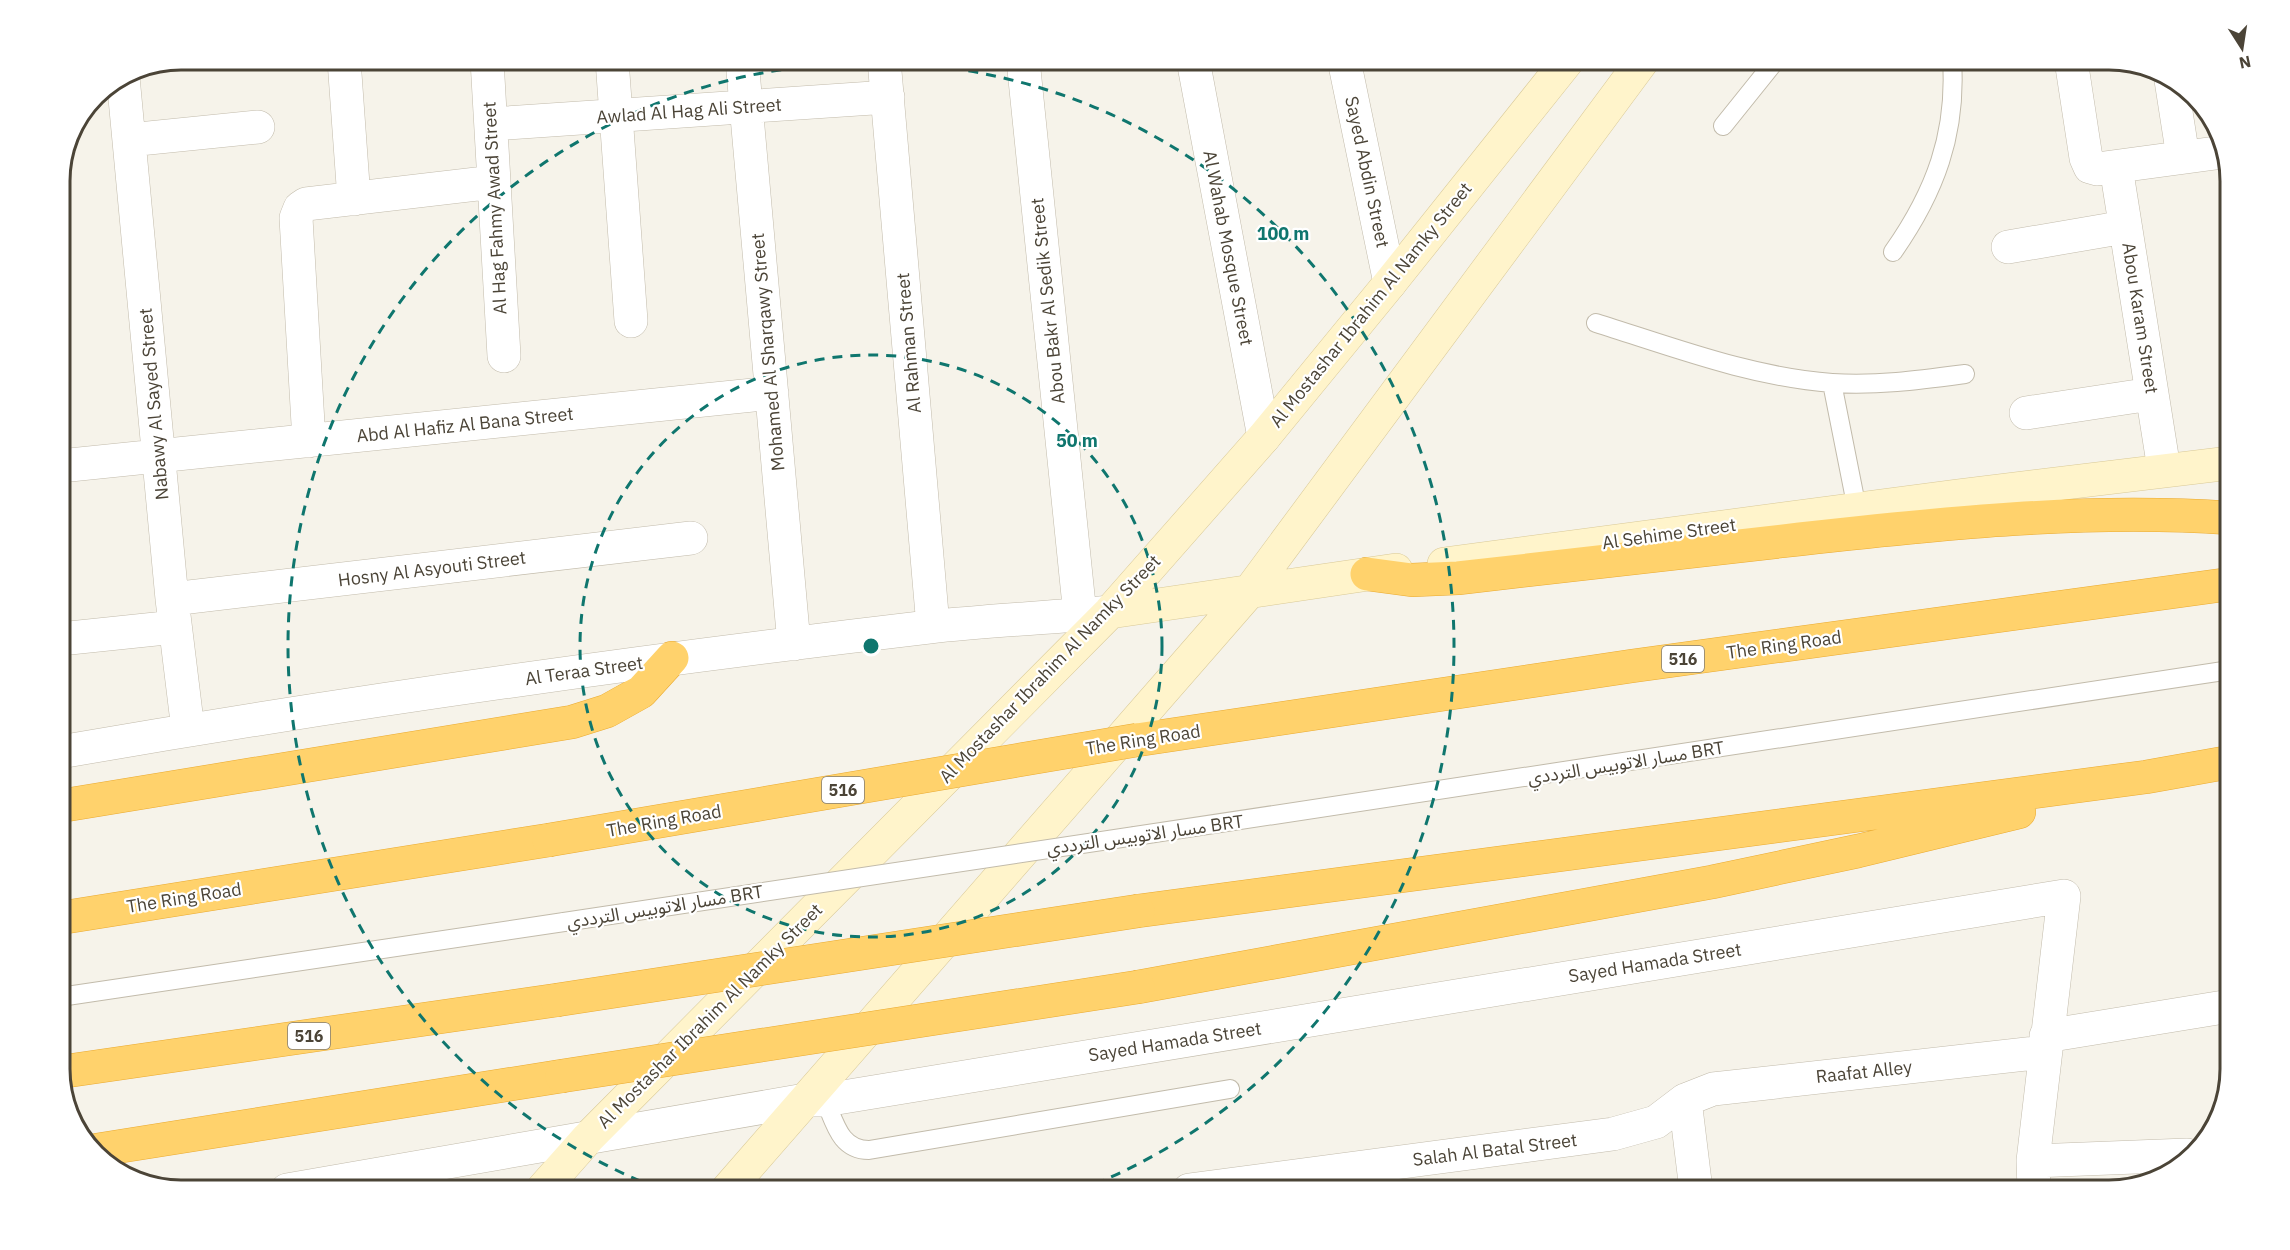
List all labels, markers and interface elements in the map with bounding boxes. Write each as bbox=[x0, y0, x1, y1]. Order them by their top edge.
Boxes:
north arrow bbox=[2212, 18, 2272, 78]
text: N bbox=[2237, 52, 2253, 74]
street label: Awlad Al Hag Ali Street bbox=[596, 93, 782, 128]
street label: Sayed Abdin Street bbox=[1340, 94, 1395, 250]
street label: Al Hag Fahmy Awad Street bbox=[477, 101, 512, 315]
street label: Al Wahab Mosque Street bbox=[1198, 148, 1259, 347]
street label: Al Mostashar Ibrahim Al Namky Street bbox=[1265, 177, 1477, 432]
street label: Abou Bakr Al Sedik Street bbox=[1025, 197, 1070, 405]
text: 100 m bbox=[1257, 222, 1309, 245]
street label: Mohamed Al Sharqawy Street bbox=[746, 232, 789, 472]
street label: Abou Karam Street bbox=[2117, 241, 2164, 395]
street label: Al Rahman Street bbox=[891, 272, 926, 414]
street label: Nabawy Al Sayed Street bbox=[134, 307, 173, 501]
street label: Abd Al Hafiz Al Bana Street bbox=[355, 402, 575, 447]
text: 50 m bbox=[1056, 429, 1098, 452]
street label: Al Sehime Street bbox=[1601, 513, 1737, 554]
street label: Hosny Al Asyouti Street bbox=[337, 546, 527, 591]
street label: Al Mostashar Ibrahim Al Namky Street bbox=[934, 550, 1165, 788]
street label: The Ring Road bbox=[1725, 625, 1843, 664]
centre of rings bbox=[861, 636, 881, 656]
road number: 516 bbox=[1662, 646, 1704, 672]
street label: Al Teraa Street bbox=[523, 651, 644, 690]
street label: The Ring Road bbox=[1084, 719, 1202, 760]
street label: مسار الاتوبيس الترددي BRT bbox=[1526, 736, 1726, 792]
road number: 516 bbox=[822, 777, 864, 803]
street label: The Ring Road bbox=[605, 799, 723, 842]
street label: مسار الاتوبيس الترددي BRT bbox=[1045, 809, 1245, 862]
street label: The Ring Road bbox=[125, 877, 243, 918]
street label: مسار الاتوبيس الترددي BRT bbox=[565, 880, 765, 936]
street label: Al Mostashar Ibrahim Al Namky Street bbox=[592, 898, 827, 1133]
street label: Sayed Hamada Street bbox=[1567, 937, 1743, 988]
street label: Sayed Hamada Street bbox=[1087, 1016, 1263, 1067]
road number: 516 bbox=[288, 1023, 330, 1049]
street label: Raafat Alley bbox=[1815, 1055, 1913, 1088]
street label: Salah Al Batal Street bbox=[1411, 1128, 1578, 1171]

